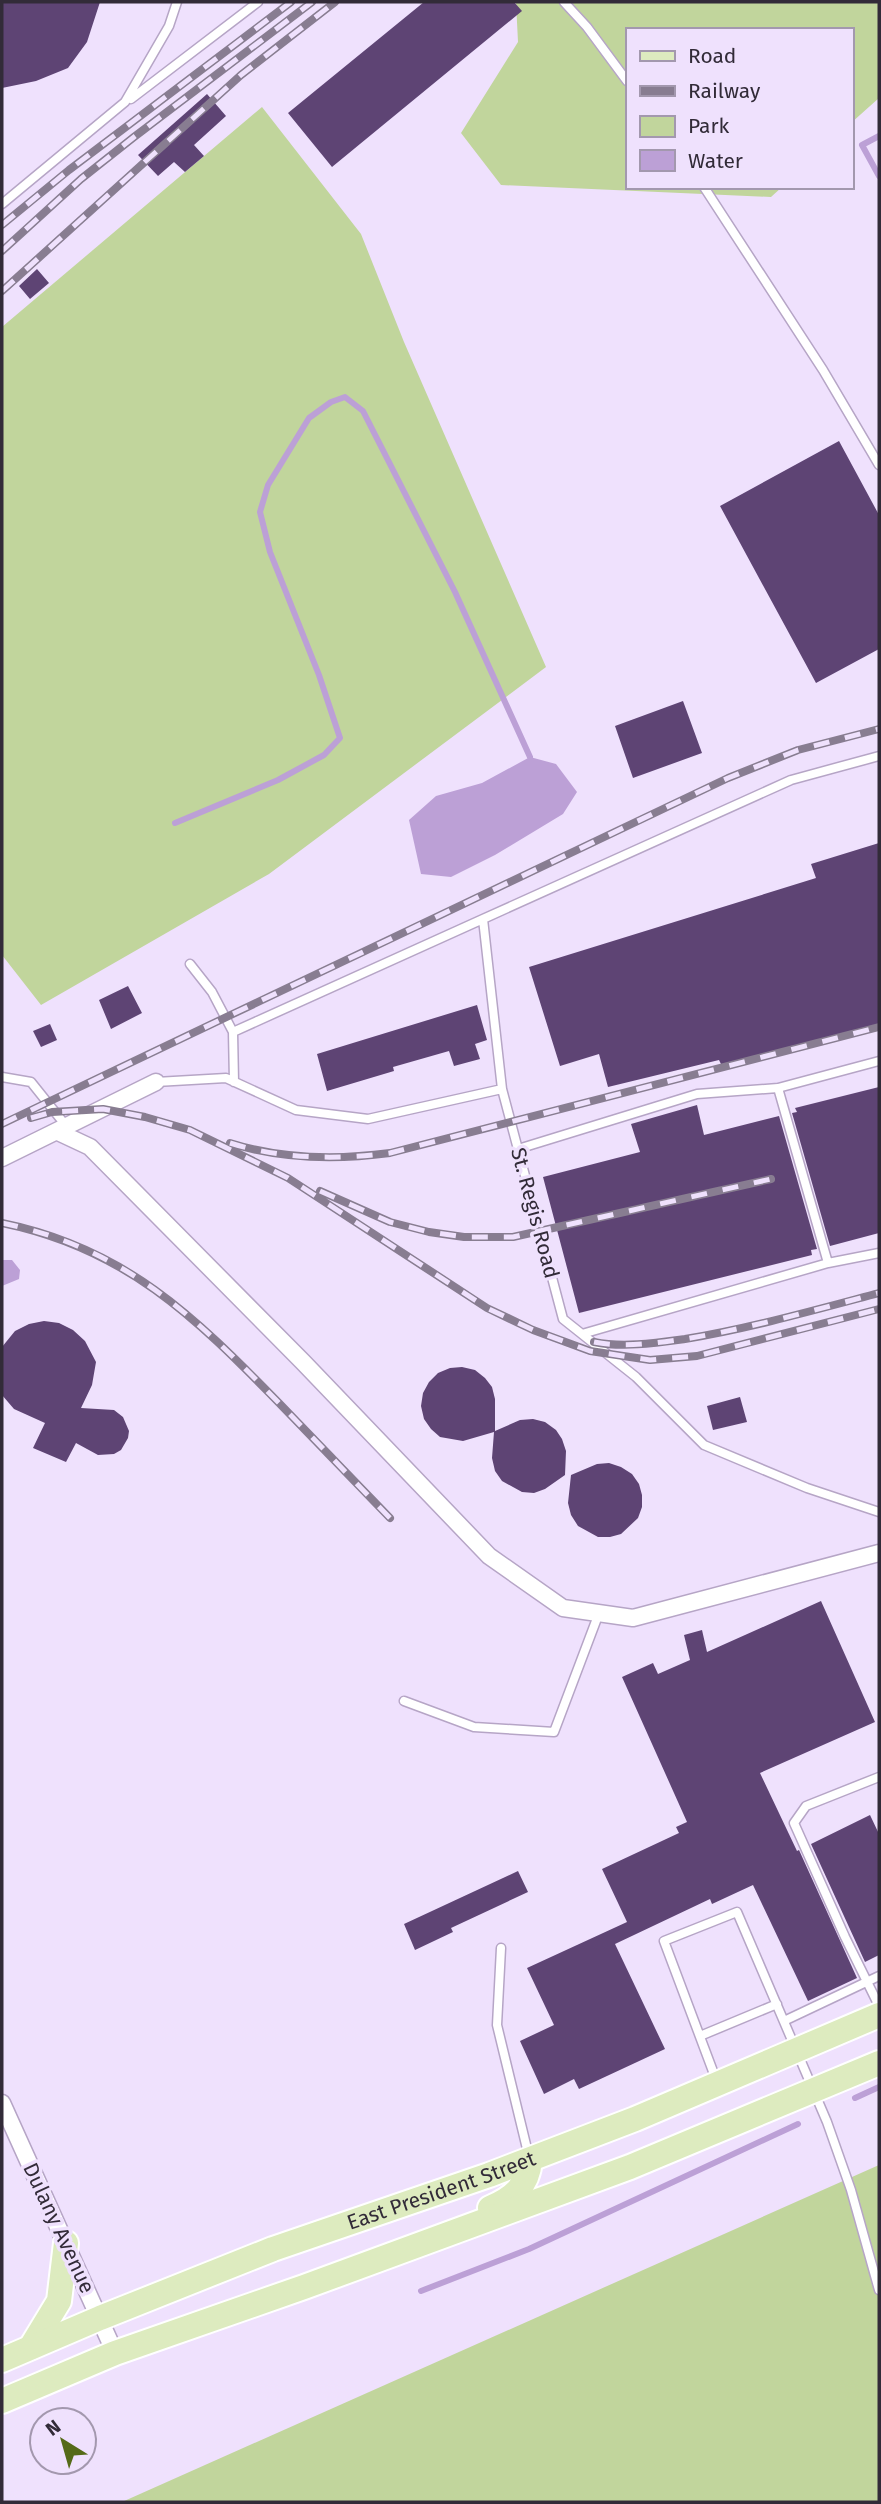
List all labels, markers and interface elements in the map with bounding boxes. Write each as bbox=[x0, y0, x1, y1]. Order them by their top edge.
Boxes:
legend bbox=[626, 28, 853, 189]
text: Road bbox=[688, 43, 736, 69]
text: Railway bbox=[688, 78, 761, 104]
text: Park bbox=[688, 113, 730, 139]
text: Water bbox=[688, 148, 743, 174]
street label: St. Regis Road bbox=[505, 1145, 565, 1281]
street label: East President Street bbox=[344, 2145, 540, 2236]
street label: Dulany Avenue bbox=[17, 2159, 101, 2297]
north arrow bbox=[28, 2406, 98, 2476]
text: N bbox=[41, 2415, 65, 2441]

